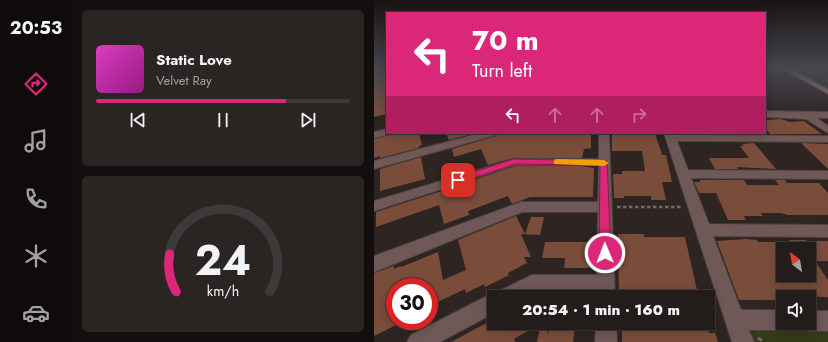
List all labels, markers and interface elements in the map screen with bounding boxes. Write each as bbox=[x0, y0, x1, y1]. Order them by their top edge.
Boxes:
text: 20:53 bbox=[10, 15, 62, 41]
text: 70 m bbox=[472, 20, 539, 61]
icon: left bbox=[406, 28, 458, 80]
text: Static Love bbox=[156, 49, 232, 71]
text: Turn left bbox=[472, 58, 532, 84]
icon: directions bbox=[22, 70, 50, 98]
text: Velvet Ray bbox=[156, 71, 212, 90]
icon: left bbox=[502, 104, 524, 126]
icon: ahead bbox=[544, 104, 566, 126]
icon: ahead bbox=[586, 104, 608, 126]
icon: right bbox=[628, 104, 650, 126]
icon: previous bbox=[127, 109, 149, 131]
icon: pause bbox=[212, 109, 234, 131]
icon: next bbox=[297, 109, 319, 131]
icon: music bbox=[22, 127, 50, 155]
pin bbox=[441, 163, 475, 197]
icon: arrive bbox=[447, 169, 469, 191]
icon: phone bbox=[22, 185, 50, 213]
text: 24 bbox=[195, 230, 251, 291]
position arrow bbox=[584, 232, 626, 274]
icon: climate bbox=[22, 242, 50, 270]
north arrow bbox=[776, 242, 816, 282]
map controls bbox=[776, 242, 816, 330]
speed limit sign: 30 bbox=[386, 278, 438, 330]
text: km/h bbox=[207, 281, 239, 301]
button: sound bbox=[776, 290, 816, 330]
icon: car bbox=[22, 299, 50, 327]
text: 20:54 · 1 min · 160 m bbox=[522, 299, 680, 321]

